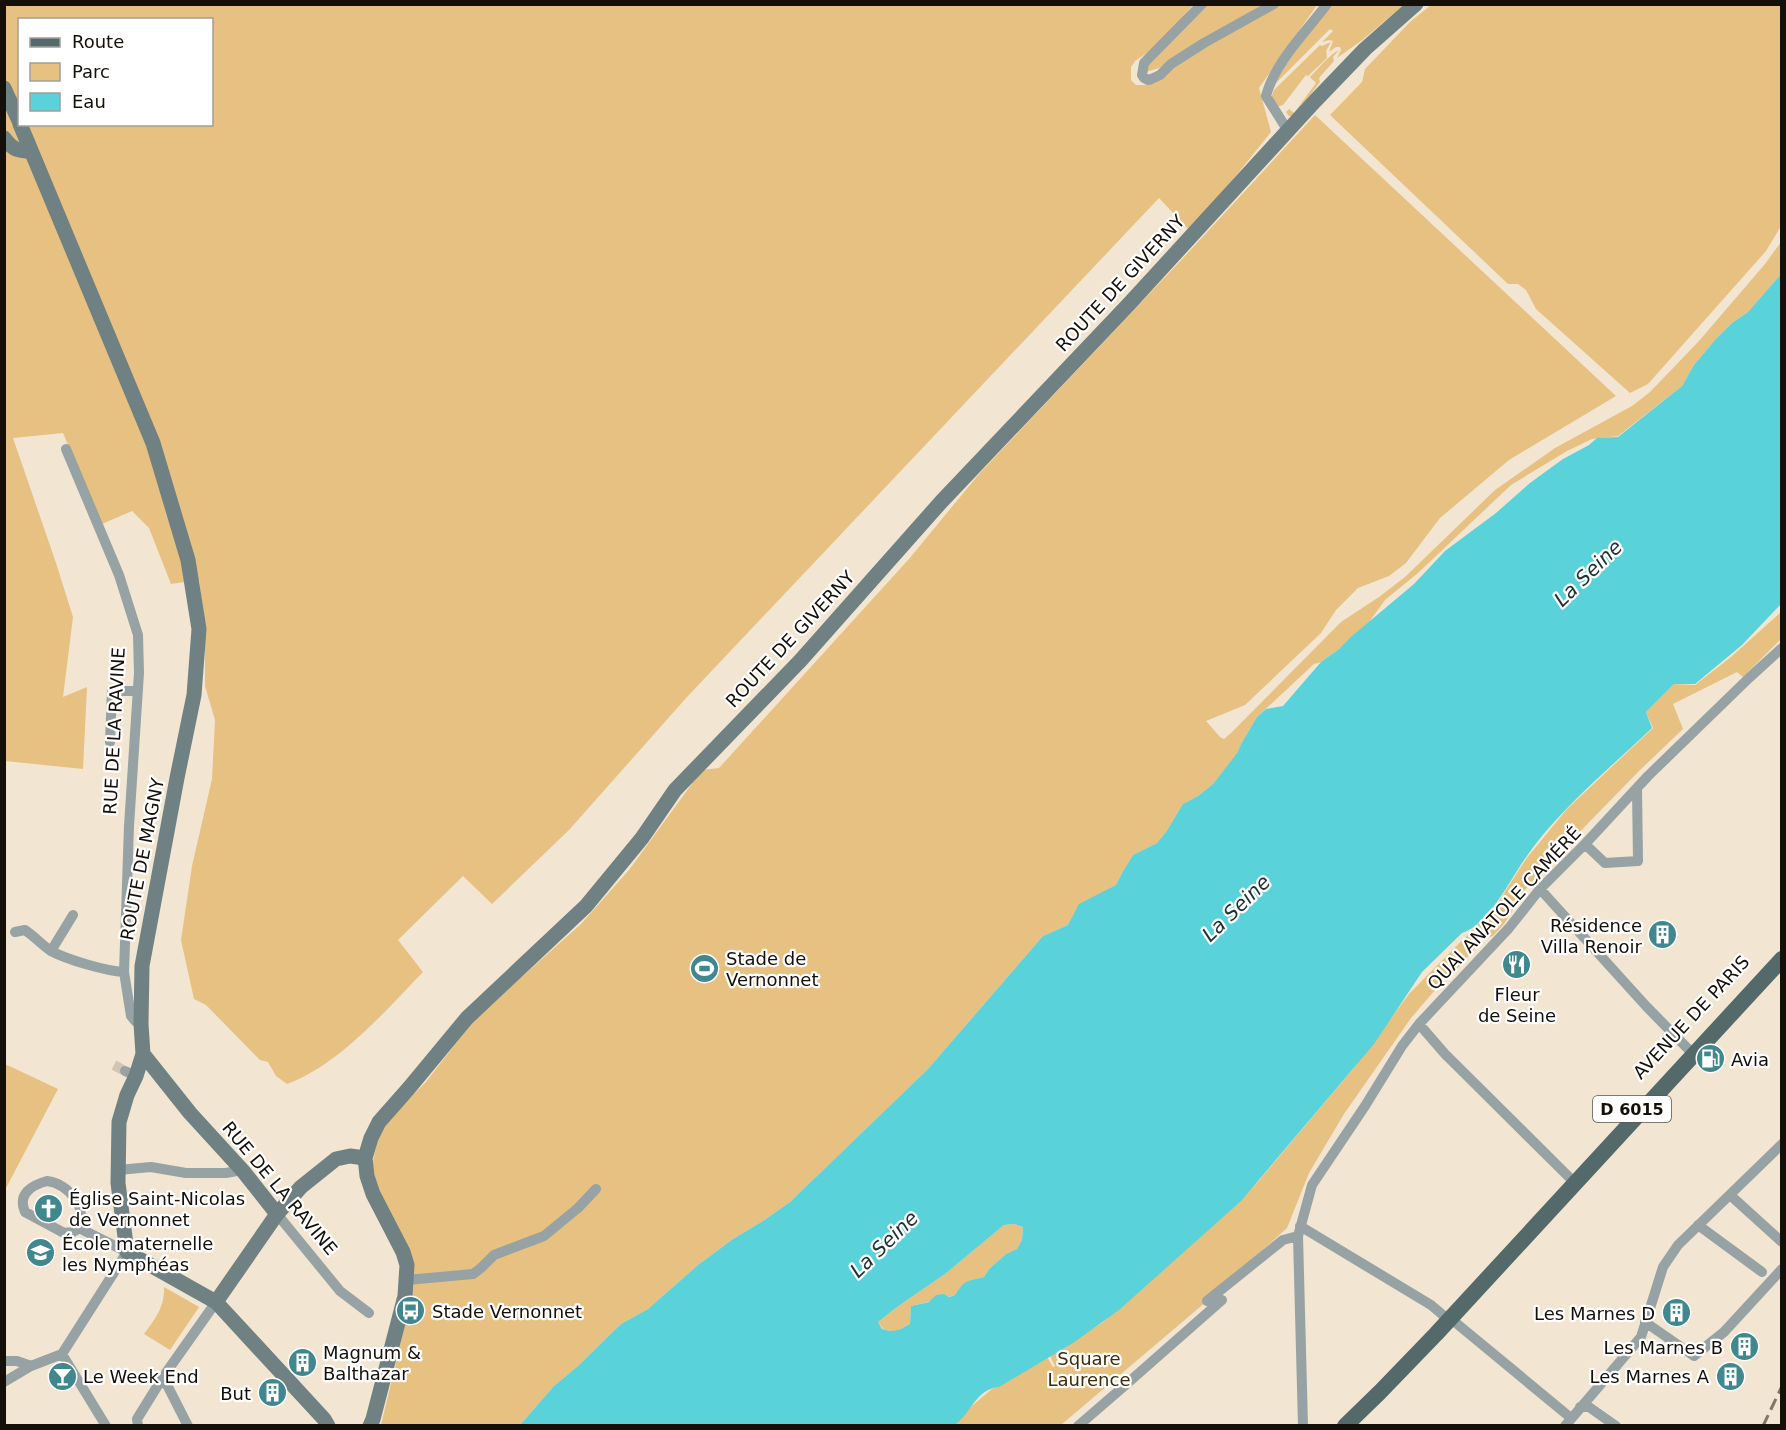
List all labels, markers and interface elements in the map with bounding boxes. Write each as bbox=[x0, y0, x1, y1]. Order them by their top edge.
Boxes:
legend bbox=[18, 18, 213, 126]
text: Route bbox=[72, 31, 124, 52]
text: Parc bbox=[72, 61, 110, 82]
text: Eau bbox=[72, 91, 106, 112]
street label: ROUTE DE GIVERNY bbox=[1051, 210, 1189, 356]
water label: La Seine bbox=[1549, 535, 1627, 611]
street label: ROUTE DE GIVERNY bbox=[721, 566, 859, 712]
street label: RUE DE LA RAVINE bbox=[99, 647, 129, 815]
street label: ROUTE DE MAGNY bbox=[116, 775, 168, 942]
street label: QUAI ANATOLE CAMÉRÉ bbox=[1423, 822, 1585, 994]
water label: La Seine bbox=[1197, 870, 1275, 946]
place label: Résidence Villa Renoir bbox=[1541, 915, 1643, 957]
building icon: Résidence Villa Renoir bbox=[1647, 919, 1679, 951]
place label: Stade de Vernonnet bbox=[726, 948, 818, 990]
restaurant icon: Fleur de Seine bbox=[1501, 949, 1533, 981]
street label: AVENUE DE PARIS bbox=[1628, 951, 1754, 1083]
sports icon: Stade de Vernonnet bbox=[689, 952, 721, 984]
place label: Fleur de Seine bbox=[1478, 984, 1556, 1026]
fuel station icon: Avia bbox=[1694, 1043, 1726, 1075]
place label: Avia bbox=[1731, 1049, 1769, 1070]
road number: D 6015 bbox=[1593, 1096, 1671, 1122]
street label: RUE DE LA RAVINE bbox=[218, 1117, 342, 1259]
place label: Église Saint-Nicolas de Vernonnet bbox=[69, 1188, 245, 1230]
church icon: Église Saint-Nicolas de Vernonnet bbox=[32, 1192, 64, 1224]
water label: La Seine bbox=[845, 1206, 923, 1282]
place label: École maternelle les Nymphéas bbox=[62, 1233, 213, 1275]
school or university icon: École maternelle les Nymphéas bbox=[25, 1237, 57, 1269]
bus stop icon: Stade Vernonnet bbox=[395, 1295, 427, 1327]
building icon: Les Marnes D bbox=[1660, 1297, 1692, 1329]
place label: Stade Vernonnet bbox=[432, 1301, 582, 1322]
place label: Les Marnes D bbox=[1534, 1303, 1655, 1324]
building icon: Les Marnes B bbox=[1728, 1331, 1760, 1363]
place label: Les Marnes B bbox=[1604, 1337, 1723, 1358]
place label: Magnum & Balthazar bbox=[323, 1342, 421, 1384]
building icon: Magnum & Balthazar bbox=[286, 1346, 318, 1378]
park label: Square Laurence bbox=[1048, 1348, 1130, 1390]
bar icon: Le Week End bbox=[46, 1360, 78, 1392]
building icon: Les Marnes A bbox=[1714, 1360, 1746, 1392]
place label: Le Week End bbox=[83, 1366, 199, 1387]
place label: Les Marnes A bbox=[1590, 1366, 1710, 1387]
building icon: But bbox=[256, 1377, 288, 1409]
place label: But bbox=[220, 1383, 251, 1404]

